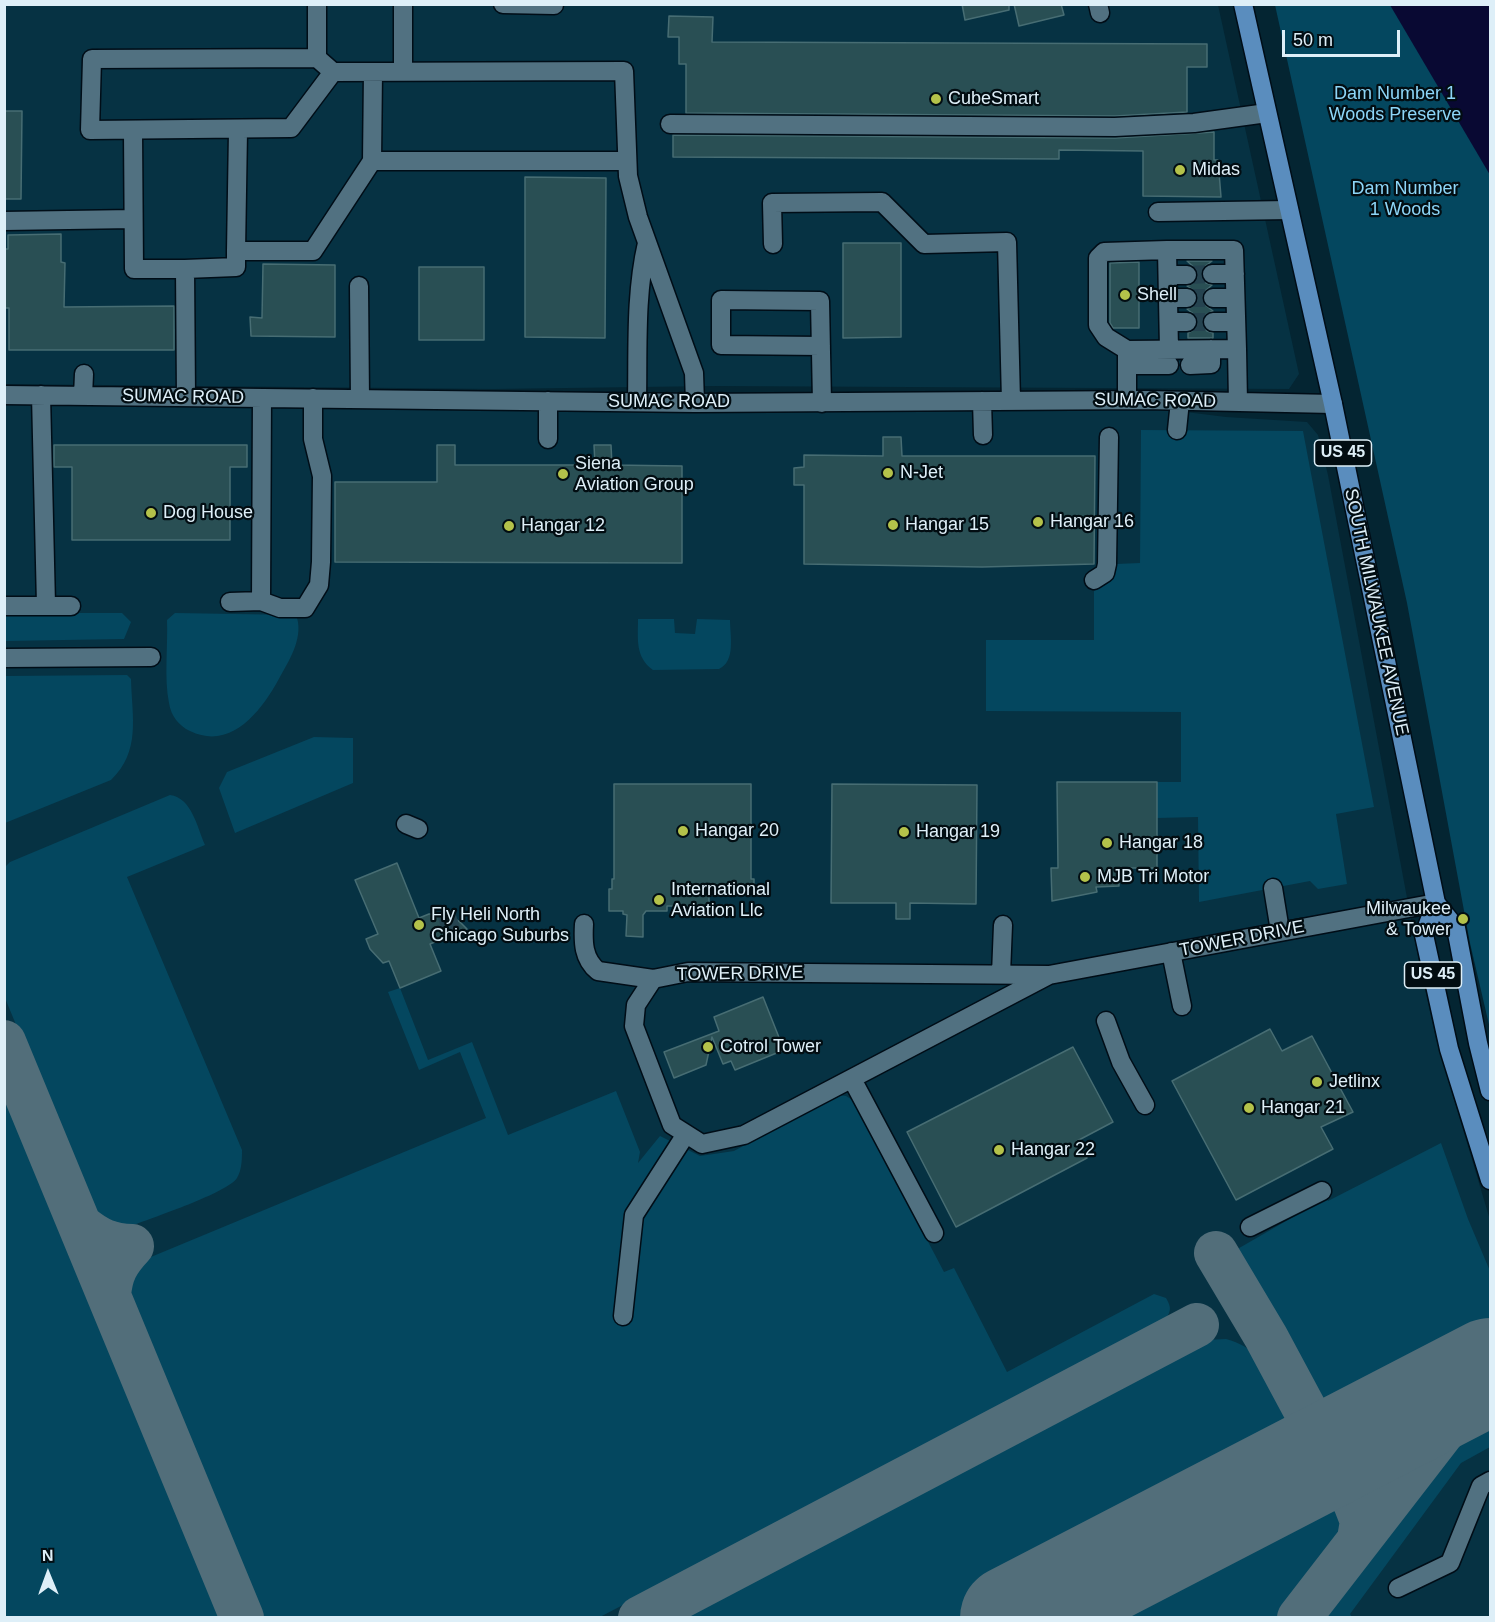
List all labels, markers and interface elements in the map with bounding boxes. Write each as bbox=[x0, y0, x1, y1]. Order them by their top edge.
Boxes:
scale bar bbox=[1285, 18, 1404, 56]
text: 50 m bbox=[1293, 30, 1333, 50]
park label: Dam Number 1 Woods Preserve bbox=[1329, 83, 1461, 125]
place label: CubeSmart bbox=[948, 88, 1039, 110]
marker: CubeSmart bbox=[929, 92, 943, 106]
place label: Midas bbox=[1192, 159, 1240, 181]
marker: Midas bbox=[1173, 163, 1187, 177]
park label: Dam Number 1 Woods bbox=[1351, 178, 1459, 220]
place label: Shell bbox=[1137, 284, 1177, 306]
marker: Shell bbox=[1118, 288, 1132, 302]
street label: SUMAC ROAD bbox=[122, 385, 244, 409]
street label: SUMAC ROAD bbox=[1094, 389, 1216, 413]
street label: SUMAC ROAD bbox=[608, 391, 730, 413]
road number: US 45 bbox=[1314, 440, 1372, 466]
place label: Siena Aviation Group bbox=[575, 453, 694, 496]
place label: N-Jet bbox=[900, 462, 943, 484]
marker: N-Jet bbox=[881, 466, 895, 480]
marker: Siena Aviation Group bbox=[556, 467, 570, 481]
street label: SOUTH MILWAUKEE AVENUE bbox=[1339, 487, 1413, 737]
place label: Dog House bbox=[163, 502, 253, 524]
marker: Dog House bbox=[144, 506, 158, 520]
place label: Hangar 16 bbox=[1050, 511, 1134, 533]
place label: Hangar 15 bbox=[905, 514, 989, 536]
place label: Hangar 12 bbox=[521, 515, 605, 537]
marker: Hangar 16 bbox=[1031, 515, 1045, 529]
marker: Hangar 15 bbox=[886, 518, 900, 532]
marker: Hangar 12 bbox=[502, 519, 516, 533]
place label: Hangar 20 bbox=[695, 820, 779, 842]
place label: Hangar 19 bbox=[916, 821, 1000, 843]
marker: Hangar 20 bbox=[676, 824, 690, 838]
marker: Hangar 19 bbox=[897, 825, 911, 839]
place label: Hangar 18 bbox=[1119, 832, 1203, 854]
marker: Hangar 18 bbox=[1100, 836, 1114, 850]
place label: MJB Tri Motor bbox=[1097, 866, 1209, 888]
marker: MJB Tri Motor bbox=[1078, 870, 1092, 884]
place label: International Aviation Llc bbox=[671, 879, 770, 922]
marker: International Aviation Llc bbox=[652, 893, 666, 907]
place label: Milwaukee & Tower bbox=[1366, 898, 1451, 940]
place label: Fly Heli North Chicago Suburbs bbox=[431, 904, 569, 946]
marker: Milwaukee & Tower bbox=[1456, 912, 1470, 926]
street label: TOWER DRIVE bbox=[1178, 916, 1306, 962]
marker: Fly Heli North Chicago Suburbs bbox=[412, 918, 426, 932]
street label: TOWER DRIVE bbox=[676, 962, 804, 986]
road number: US 45 bbox=[1404, 962, 1462, 988]
place label: Cotrol Tower bbox=[720, 1036, 821, 1058]
marker: Cotrol Tower bbox=[701, 1040, 715, 1054]
place label: Jetlinx bbox=[1329, 1071, 1380, 1093]
marker: Jetlinx bbox=[1310, 1075, 1324, 1089]
place label: Hangar 21 bbox=[1261, 1097, 1345, 1119]
marker: Hangar 21 bbox=[1242, 1101, 1256, 1115]
place label: Hangar 22 bbox=[1011, 1139, 1095, 1161]
marker: Hangar 22 bbox=[992, 1143, 1006, 1157]
north arrow bbox=[18, 1544, 78, 1604]
text: N bbox=[42, 1547, 54, 1564]

